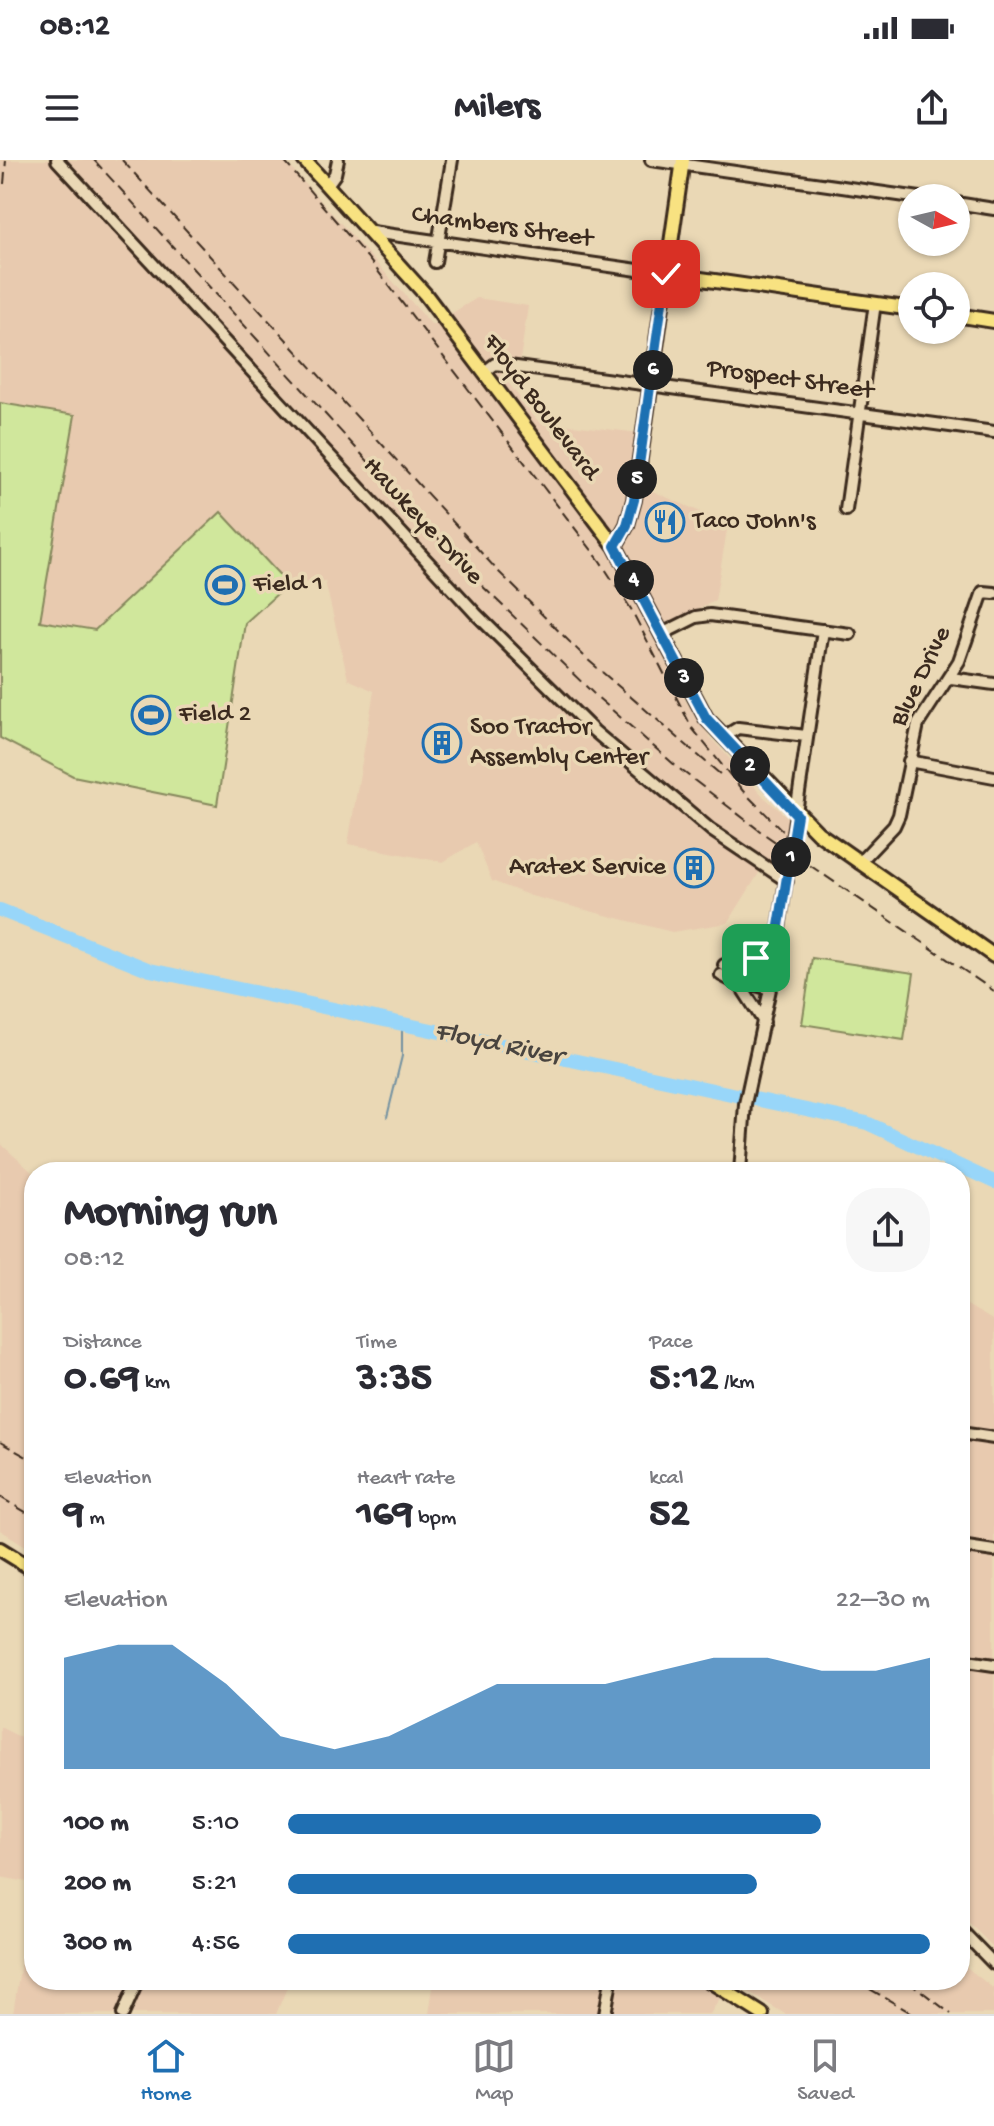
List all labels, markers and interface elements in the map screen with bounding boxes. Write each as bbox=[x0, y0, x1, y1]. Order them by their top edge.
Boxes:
text: 08:12 bbox=[40, 11, 110, 46]
icon: menu bbox=[40, 86, 84, 130]
icon: share bbox=[910, 86, 954, 130]
text: Milers bbox=[454, 87, 540, 130]
north arrow bbox=[898, 184, 970, 256]
map controls bbox=[898, 184, 970, 344]
street label: Chambers Street bbox=[410, 200, 597, 256]
pin bbox=[632, 240, 700, 308]
icon: check bbox=[644, 252, 688, 296]
button: locate bbox=[898, 272, 970, 344]
street label: Floyd Boulevard bbox=[474, 328, 606, 489]
pin: 6 bbox=[633, 350, 673, 390]
street label: Prospect Street bbox=[704, 354, 878, 408]
text: 6 bbox=[647, 357, 659, 383]
street label: Hawkeye Drive bbox=[355, 452, 489, 593]
pin: 5 bbox=[617, 459, 657, 499]
text: 5 bbox=[631, 466, 643, 492]
restaurant icon: Taco John's bbox=[644, 501, 686, 543]
place label: Taco John's bbox=[691, 507, 817, 538]
pin: 4 bbox=[614, 560, 654, 600]
sports icon: Field 1 bbox=[204, 564, 246, 606]
text: 4 bbox=[629, 567, 639, 593]
place label: Field 1 bbox=[252, 570, 323, 601]
street label: Blue Drive bbox=[884, 621, 960, 733]
pin: 3 bbox=[664, 658, 704, 698]
text: 3 bbox=[678, 665, 690, 691]
sports icon: Field 2 bbox=[130, 694, 172, 736]
place label: Field 2 bbox=[178, 700, 251, 731]
place label: Soo Tractor Assembly Center bbox=[470, 713, 651, 774]
building icon: Soo Tractor Assembly Center bbox=[421, 722, 463, 764]
pin: 2 bbox=[730, 746, 770, 786]
text: 2 bbox=[745, 753, 755, 779]
pin: 1 bbox=[771, 837, 811, 877]
text: 1 bbox=[787, 844, 795, 870]
building icon: Aratex Service bbox=[673, 847, 715, 889]
place label: Aratex Service bbox=[509, 853, 667, 884]
pin bbox=[722, 924, 790, 992]
icon: arrive bbox=[734, 936, 778, 980]
water label: Floyd River bbox=[431, 1015, 570, 1076]
button: share bbox=[846, 1188, 930, 1272]
text: Morning run bbox=[64, 1189, 277, 1241]
text: 08:12 bbox=[64, 1245, 124, 1276]
text: Distance bbox=[64, 1330, 142, 1356]
text: Time bbox=[357, 1330, 397, 1356]
text: Pace bbox=[649, 1330, 693, 1356]
text: 0.69 bbox=[64, 1356, 140, 1403]
text: 3:35 bbox=[357, 1356, 432, 1403]
text: 5:12 bbox=[649, 1356, 719, 1403]
text: km bbox=[140, 1370, 170, 1396]
text: /km bbox=[719, 1370, 755, 1396]
text: Elevation bbox=[64, 1466, 151, 1492]
text: Heart rate bbox=[357, 1466, 455, 1492]
text: kcal bbox=[649, 1466, 684, 1492]
text: 9 bbox=[64, 1492, 84, 1539]
text: 169 bbox=[357, 1492, 413, 1539]
text: 52 bbox=[649, 1492, 690, 1539]
text: m bbox=[84, 1506, 105, 1532]
text: bpm bbox=[413, 1506, 456, 1532]
text: Elevation bbox=[64, 1586, 167, 1617]
text: 22–30 m bbox=[836, 1586, 930, 1617]
text: 100 m bbox=[64, 1809, 129, 1840]
text: 5:10 bbox=[192, 1809, 239, 1840]
text: 200 m bbox=[64, 1869, 131, 1900]
text: 5:21 bbox=[192, 1869, 237, 1900]
text: 300 m bbox=[64, 1929, 132, 1960]
text: 4:56 bbox=[192, 1929, 239, 1960]
tab: Home bbox=[140, 2034, 191, 2108]
tab: Map bbox=[472, 2034, 516, 2108]
tab: Saved bbox=[797, 2034, 854, 2108]

